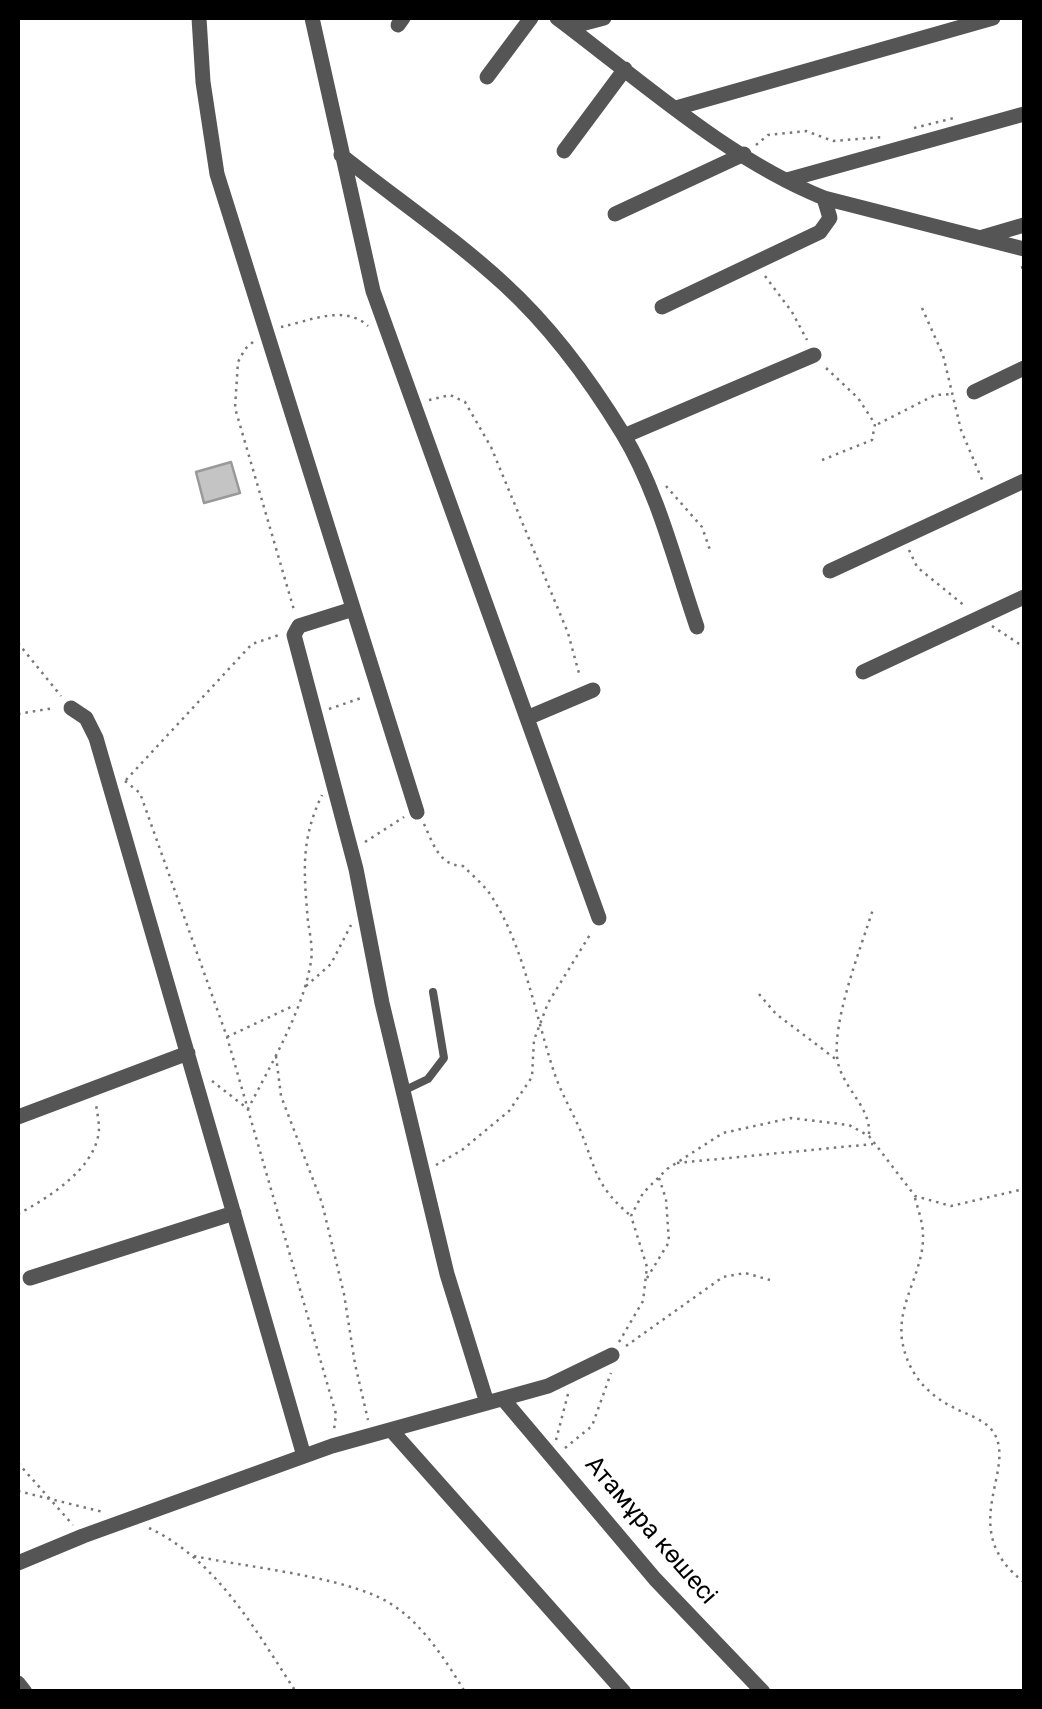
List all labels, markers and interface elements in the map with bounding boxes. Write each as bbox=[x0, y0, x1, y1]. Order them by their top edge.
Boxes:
street label: Атамұра көшесі bbox=[578, 1451, 722, 1611]

